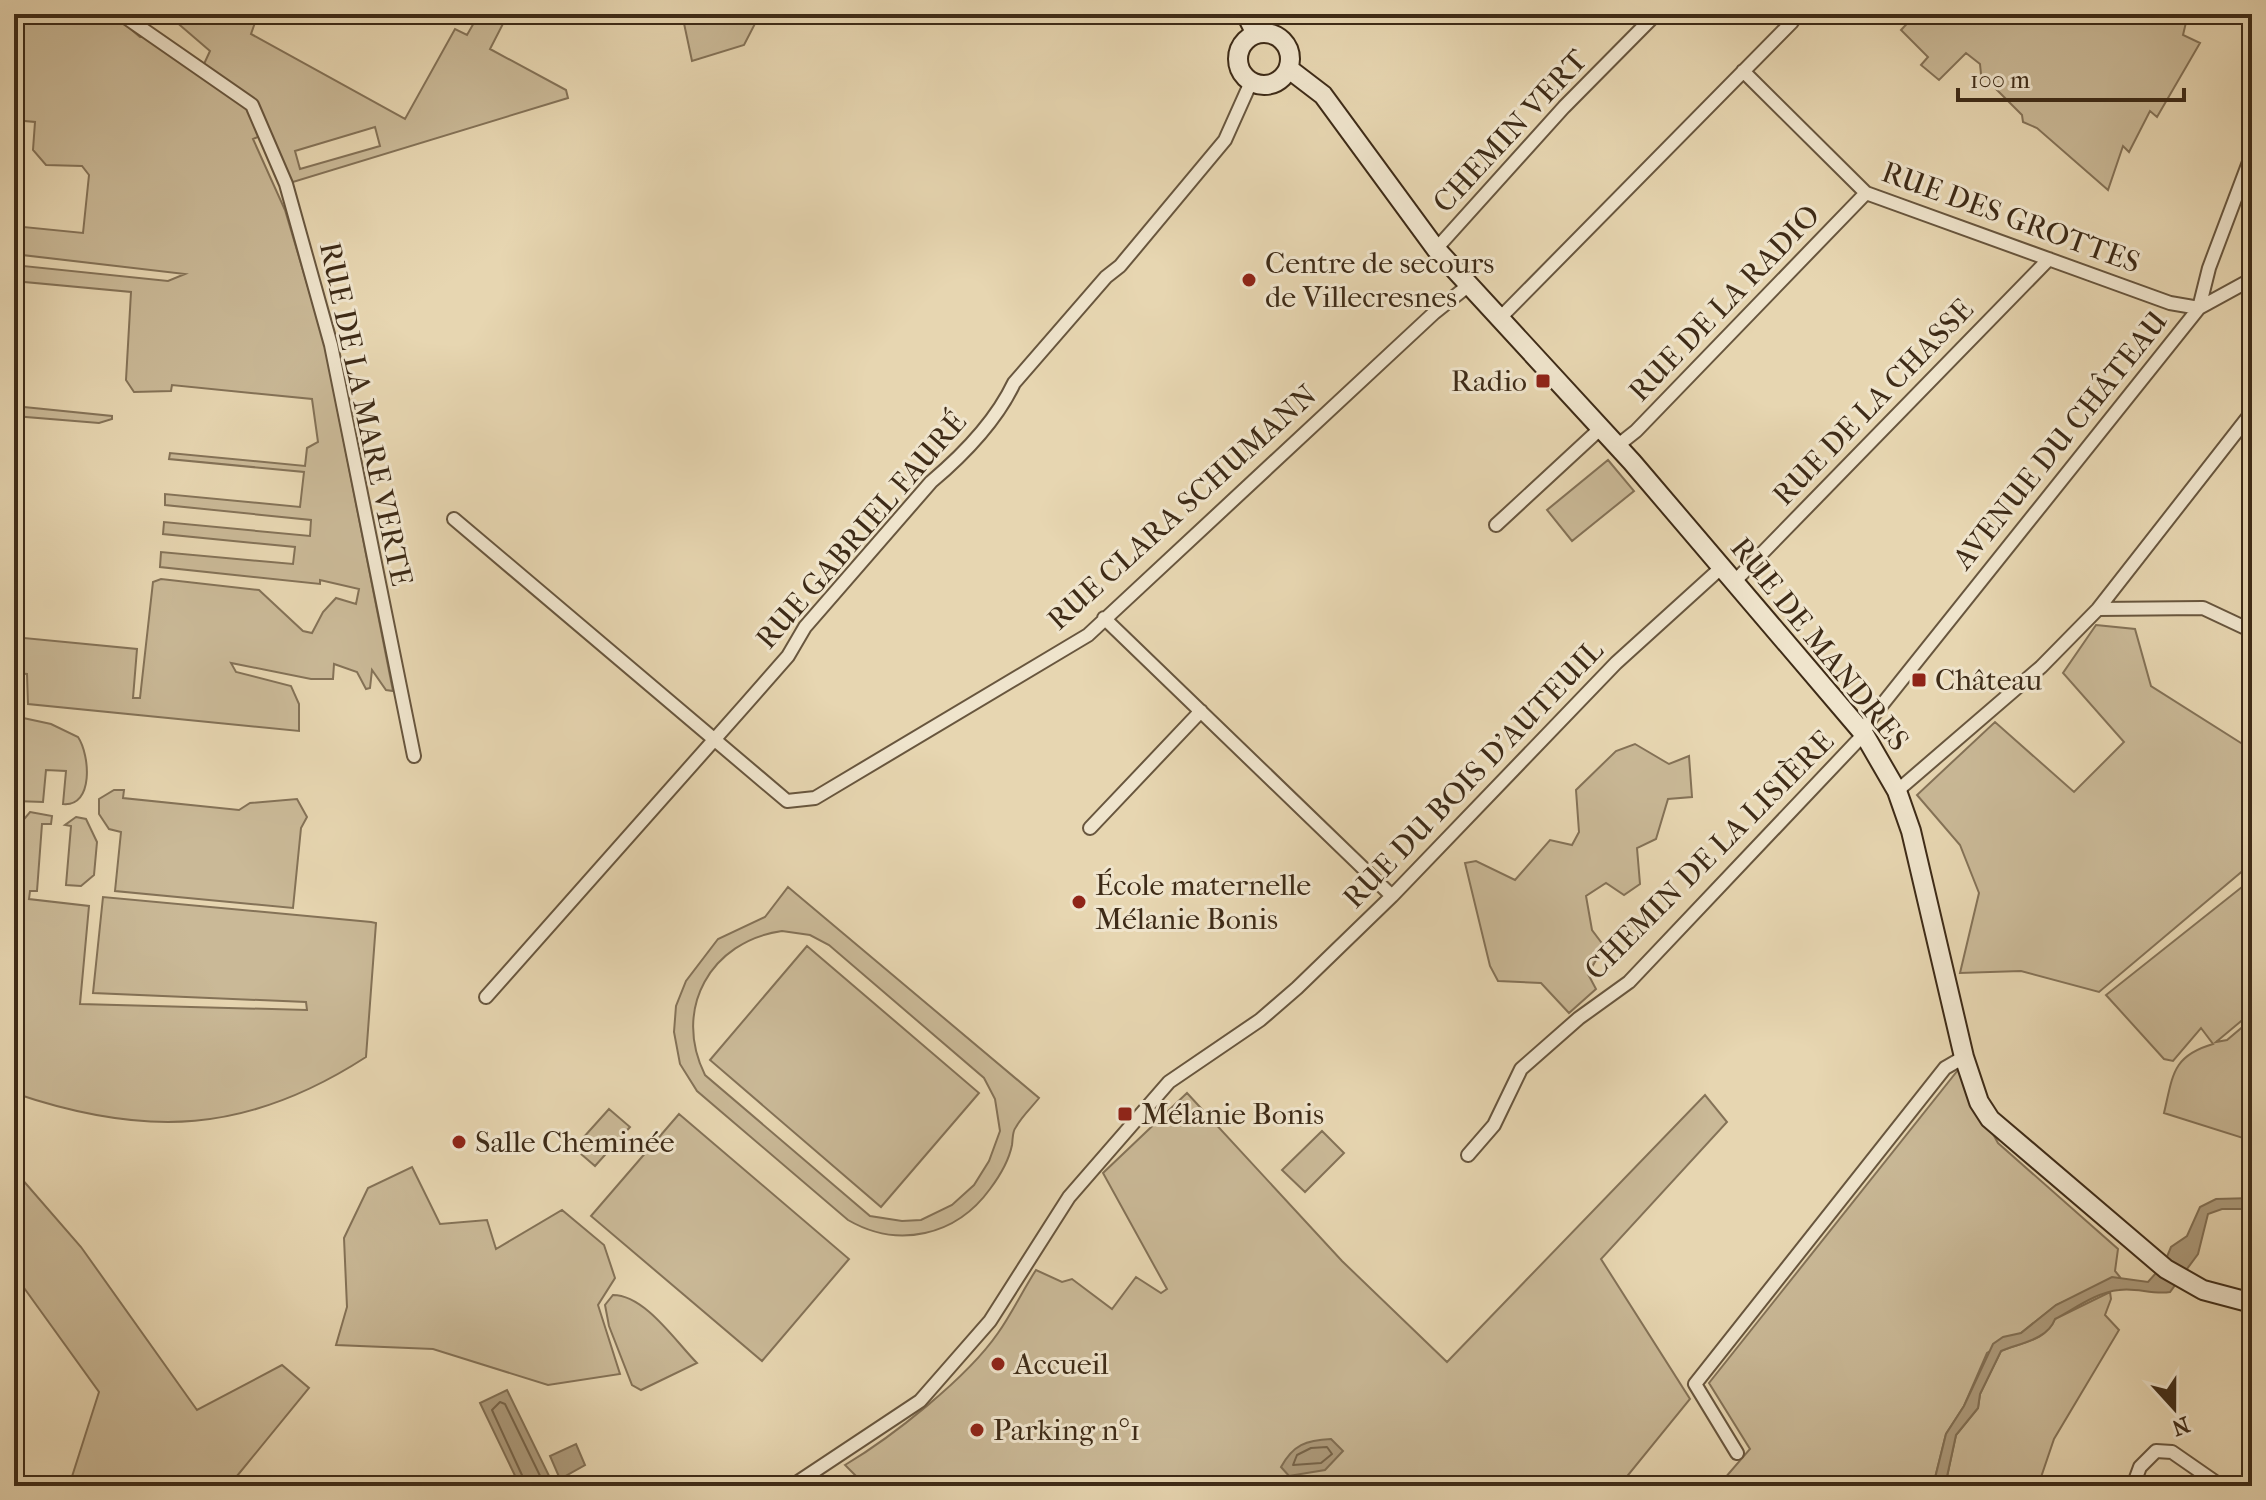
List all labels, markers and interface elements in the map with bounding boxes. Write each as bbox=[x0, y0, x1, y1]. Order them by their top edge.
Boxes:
street label: CHEMIN VERT bbox=[1426, 42, 1595, 220]
scale bar bbox=[1958, 52, 2184, 102]
text: 100 m bbox=[1970, 66, 2030, 94]
street label: RUE DES GROTTES bbox=[1877, 154, 2145, 280]
street label: RUE DE LA RADIO bbox=[1622, 198, 1827, 409]
street label: RUE DE LA MARE VERTE bbox=[312, 239, 419, 589]
place label: Centre de secours de Villecresnes bbox=[1265, 246, 1494, 315]
marker: Centre de secours de Villecresnes bbox=[1240, 271, 1258, 289]
street label: RUE DE LA CHASSE bbox=[1766, 292, 1981, 513]
street label: AVENUE DU CHÂTEAU bbox=[1945, 304, 2175, 577]
place label: Radio bbox=[1451, 364, 1527, 399]
marker: Radio bbox=[1534, 372, 1552, 390]
street label: RUE CLARA SCHUMANN bbox=[1041, 377, 1324, 637]
street label: RUE GABRIEL FAURÉ bbox=[749, 405, 974, 656]
street label: RUE DE MANDRES bbox=[1723, 531, 1916, 758]
street label: RUE DU BOIS D'AUTEUIL bbox=[1336, 633, 1611, 916]
place label: Château bbox=[1935, 663, 2042, 698]
marker: Château bbox=[1910, 671, 1928, 689]
street label: CHEMIN DE LA LISIÈRE bbox=[1578, 724, 1841, 987]
place label: École maternelle Mélanie Bonis bbox=[1095, 868, 1311, 937]
marker: École maternelle Mélanie Bonis bbox=[1070, 893, 1088, 911]
place label: Mélanie Bonis bbox=[1141, 1097, 1324, 1132]
marker: Mélanie Bonis bbox=[1116, 1105, 1134, 1123]
place label: Salle Cheminée bbox=[475, 1125, 675, 1160]
marker: Salle Cheminée bbox=[450, 1133, 468, 1151]
place label: Accueil bbox=[1013, 1347, 1109, 1382]
marker: Accueil bbox=[989, 1355, 1007, 1373]
north arrow bbox=[2134, 1368, 2214, 1448]
text: N bbox=[2168, 1411, 2193, 1441]
place label: Parking n°1 bbox=[993, 1413, 1140, 1448]
marker: Parking n°1 bbox=[968, 1421, 986, 1439]

